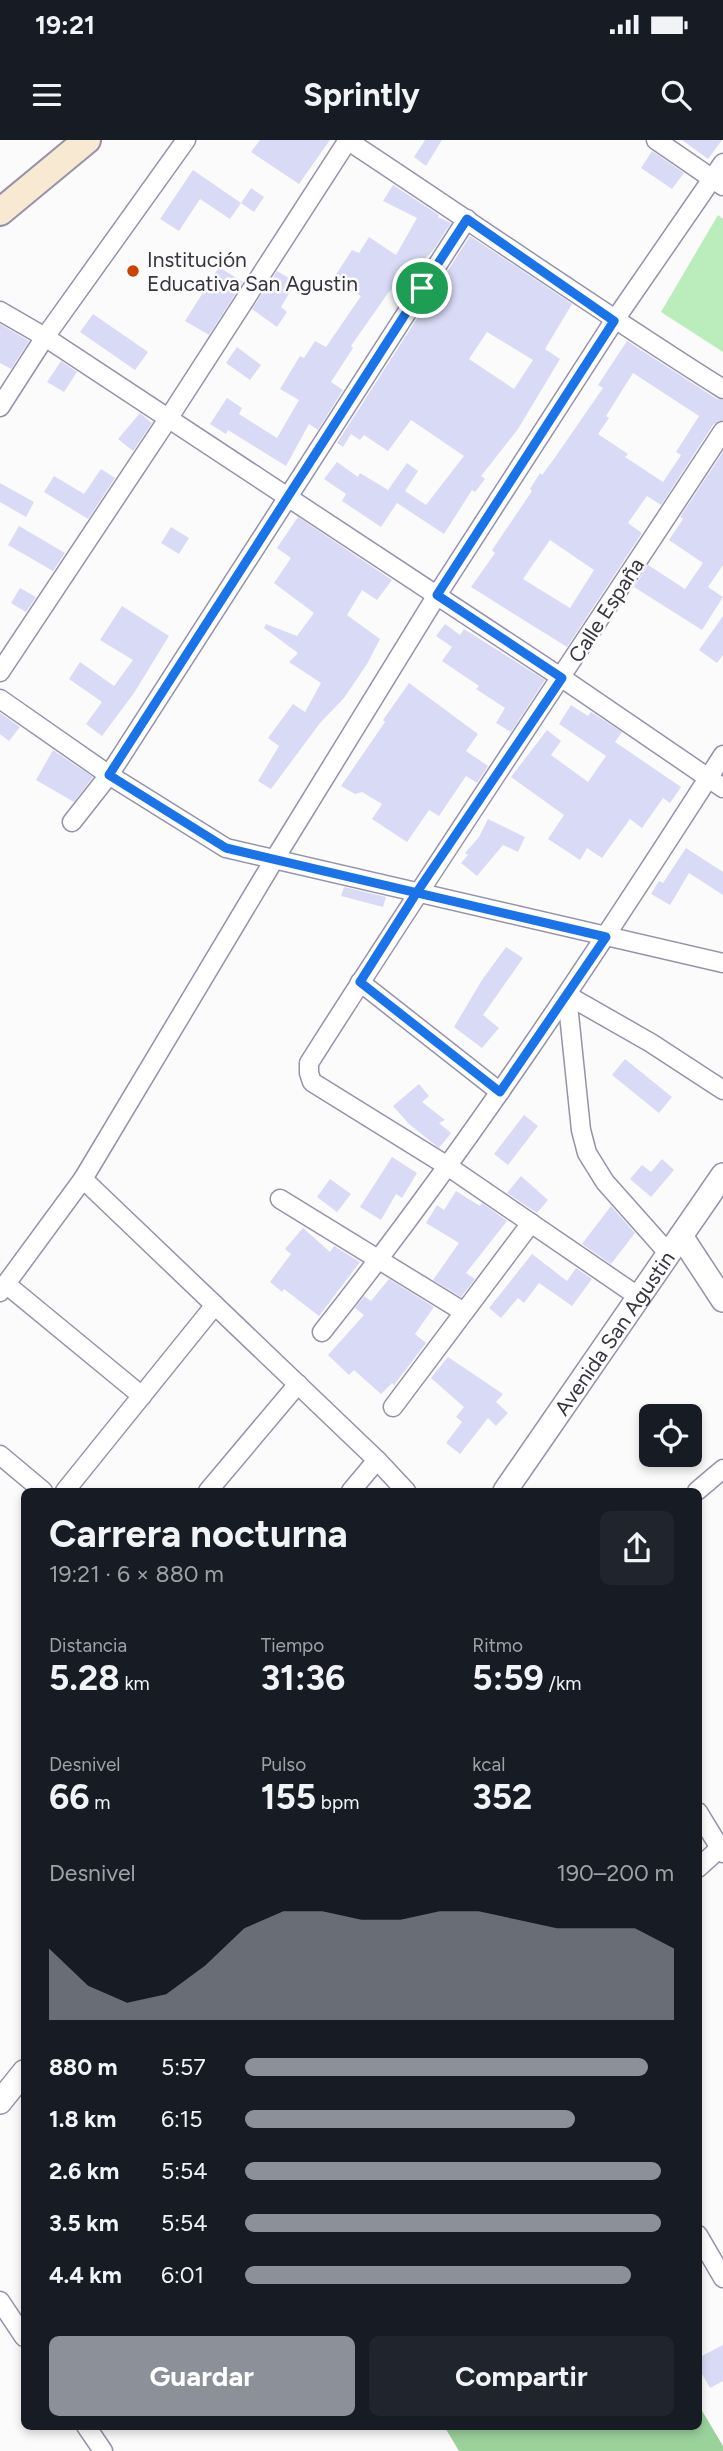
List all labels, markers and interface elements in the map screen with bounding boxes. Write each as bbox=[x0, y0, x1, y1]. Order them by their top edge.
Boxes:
text: 19:21 bbox=[35, 9, 95, 41]
icon: menu bbox=[28, 76, 66, 114]
text: Sprintly bbox=[303, 76, 420, 114]
icon: search bbox=[657, 76, 695, 114]
place label: Institución Educativa San Agustin bbox=[147, 247, 358, 296]
pin bbox=[392, 258, 452, 318]
marker: Institución Educativa San Agustin bbox=[125, 263, 141, 279]
icon: arrive bbox=[403, 269, 441, 307]
street label: Calle España bbox=[563, 553, 649, 667]
street label: Avenida San Agustin bbox=[549, 1246, 679, 1420]
map controls bbox=[639, 1404, 702, 1467]
button: locate bbox=[639, 1404, 702, 1467]
text: Carrera nocturna bbox=[49, 1511, 348, 1557]
button: share bbox=[600, 1511, 674, 1585]
text: 19:21 · 6 × 880 m bbox=[49, 1560, 224, 1588]
text: Distancia bbox=[49, 1634, 127, 1657]
text: Tiempo bbox=[261, 1634, 324, 1657]
text: Ritmo bbox=[472, 1634, 523, 1657]
text: 5.28 bbox=[49, 1657, 120, 1699]
text: 31:36 bbox=[261, 1657, 345, 1699]
text: 5:59 bbox=[472, 1657, 544, 1699]
text: km bbox=[120, 1672, 150, 1695]
text: /km bbox=[544, 1672, 581, 1695]
text: Desnivel bbox=[49, 1753, 121, 1776]
text: Pulso bbox=[261, 1753, 306, 1776]
text: kcal bbox=[472, 1753, 506, 1776]
text: 66 bbox=[49, 1776, 90, 1818]
text: 155 bbox=[261, 1776, 316, 1818]
text: 352 bbox=[472, 1776, 532, 1818]
text: m bbox=[90, 1791, 110, 1814]
text: bpm bbox=[316, 1791, 359, 1814]
text: Desnivel bbox=[49, 1859, 136, 1887]
text: 190–200 m bbox=[556, 1859, 674, 1887]
text: 880 m bbox=[49, 2053, 118, 2081]
text: 5:57 bbox=[161, 2053, 206, 2081]
text: 1.8 km bbox=[49, 2105, 116, 2133]
text: 6:15 bbox=[161, 2105, 203, 2133]
text: 2.6 km bbox=[49, 2157, 119, 2185]
text: 5:54 bbox=[161, 2157, 208, 2185]
text: 3.5 km bbox=[49, 2209, 119, 2237]
text: 5:54 bbox=[161, 2209, 208, 2237]
text: 4.4 km bbox=[49, 2261, 122, 2289]
text: 6:01 bbox=[161, 2261, 204, 2289]
button: Guardar bbox=[49, 2336, 355, 2416]
button: Compartir bbox=[369, 2336, 674, 2416]

